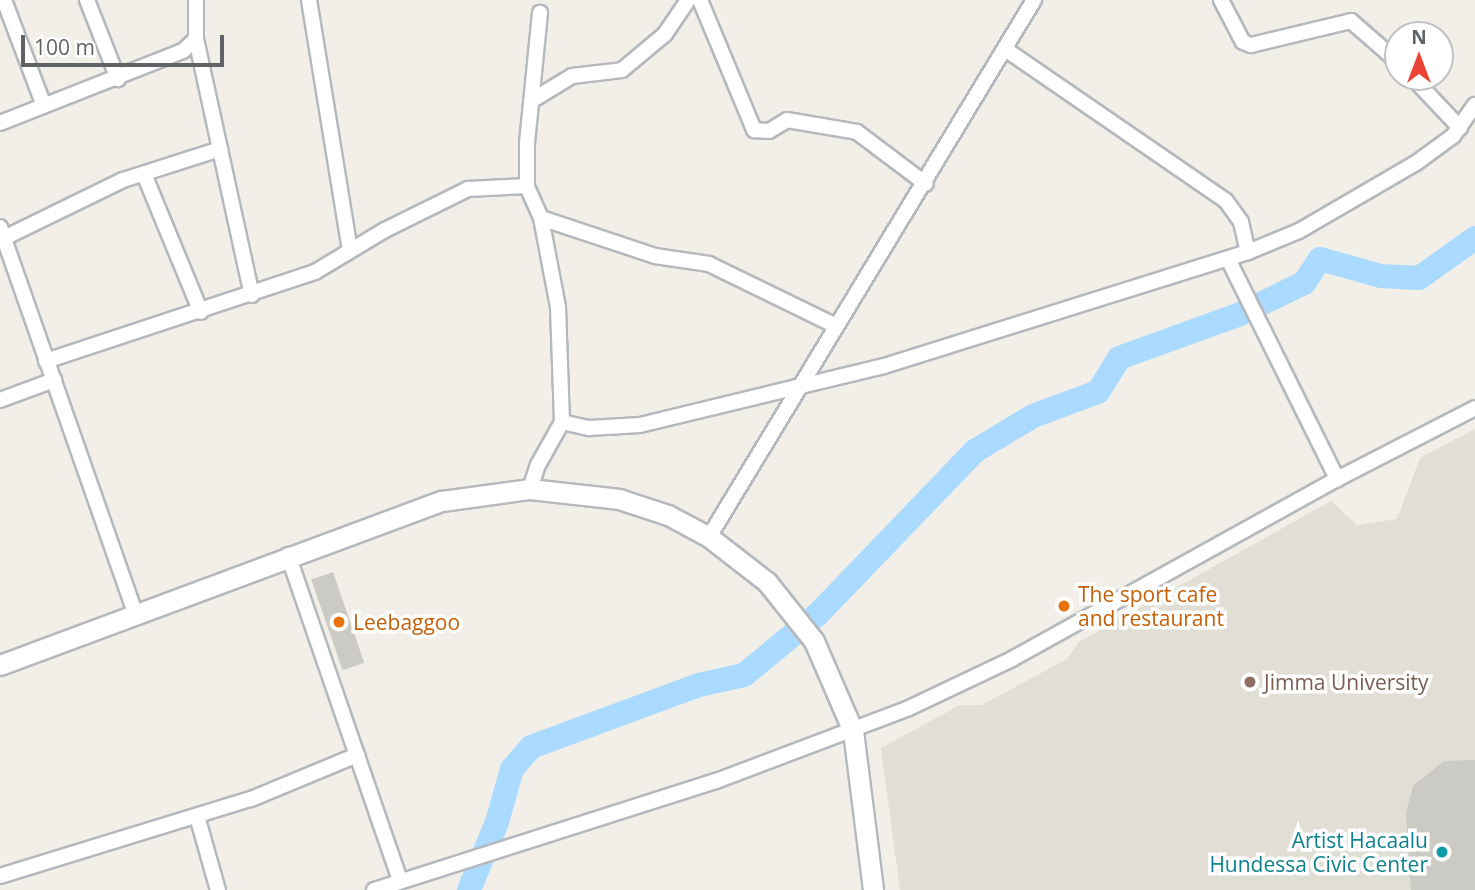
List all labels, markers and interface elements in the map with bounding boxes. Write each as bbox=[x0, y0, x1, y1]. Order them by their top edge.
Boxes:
scale bar bbox=[24, 21, 228, 65]
north arrow bbox=[1384, 21, 1454, 91]
text: N bbox=[1411, 24, 1427, 50]
text: 100 m bbox=[34, 33, 95, 61]
place label: The sport cafe and restaurant bbox=[1078, 581, 1224, 631]
marker: The sport cafe and restaurant bbox=[1056, 598, 1072, 614]
place label: Leebaggoo bbox=[353, 609, 460, 635]
marker: Leebaggoo bbox=[331, 614, 347, 630]
place label: Jimma University bbox=[1264, 669, 1429, 695]
marker: Jimma University bbox=[1242, 674, 1258, 690]
place label: Artist Hacaalu Hundessa Civic Center bbox=[1209, 827, 1428, 877]
marker: Artist Hacaalu Hundessa Civic Center bbox=[1434, 844, 1450, 860]

